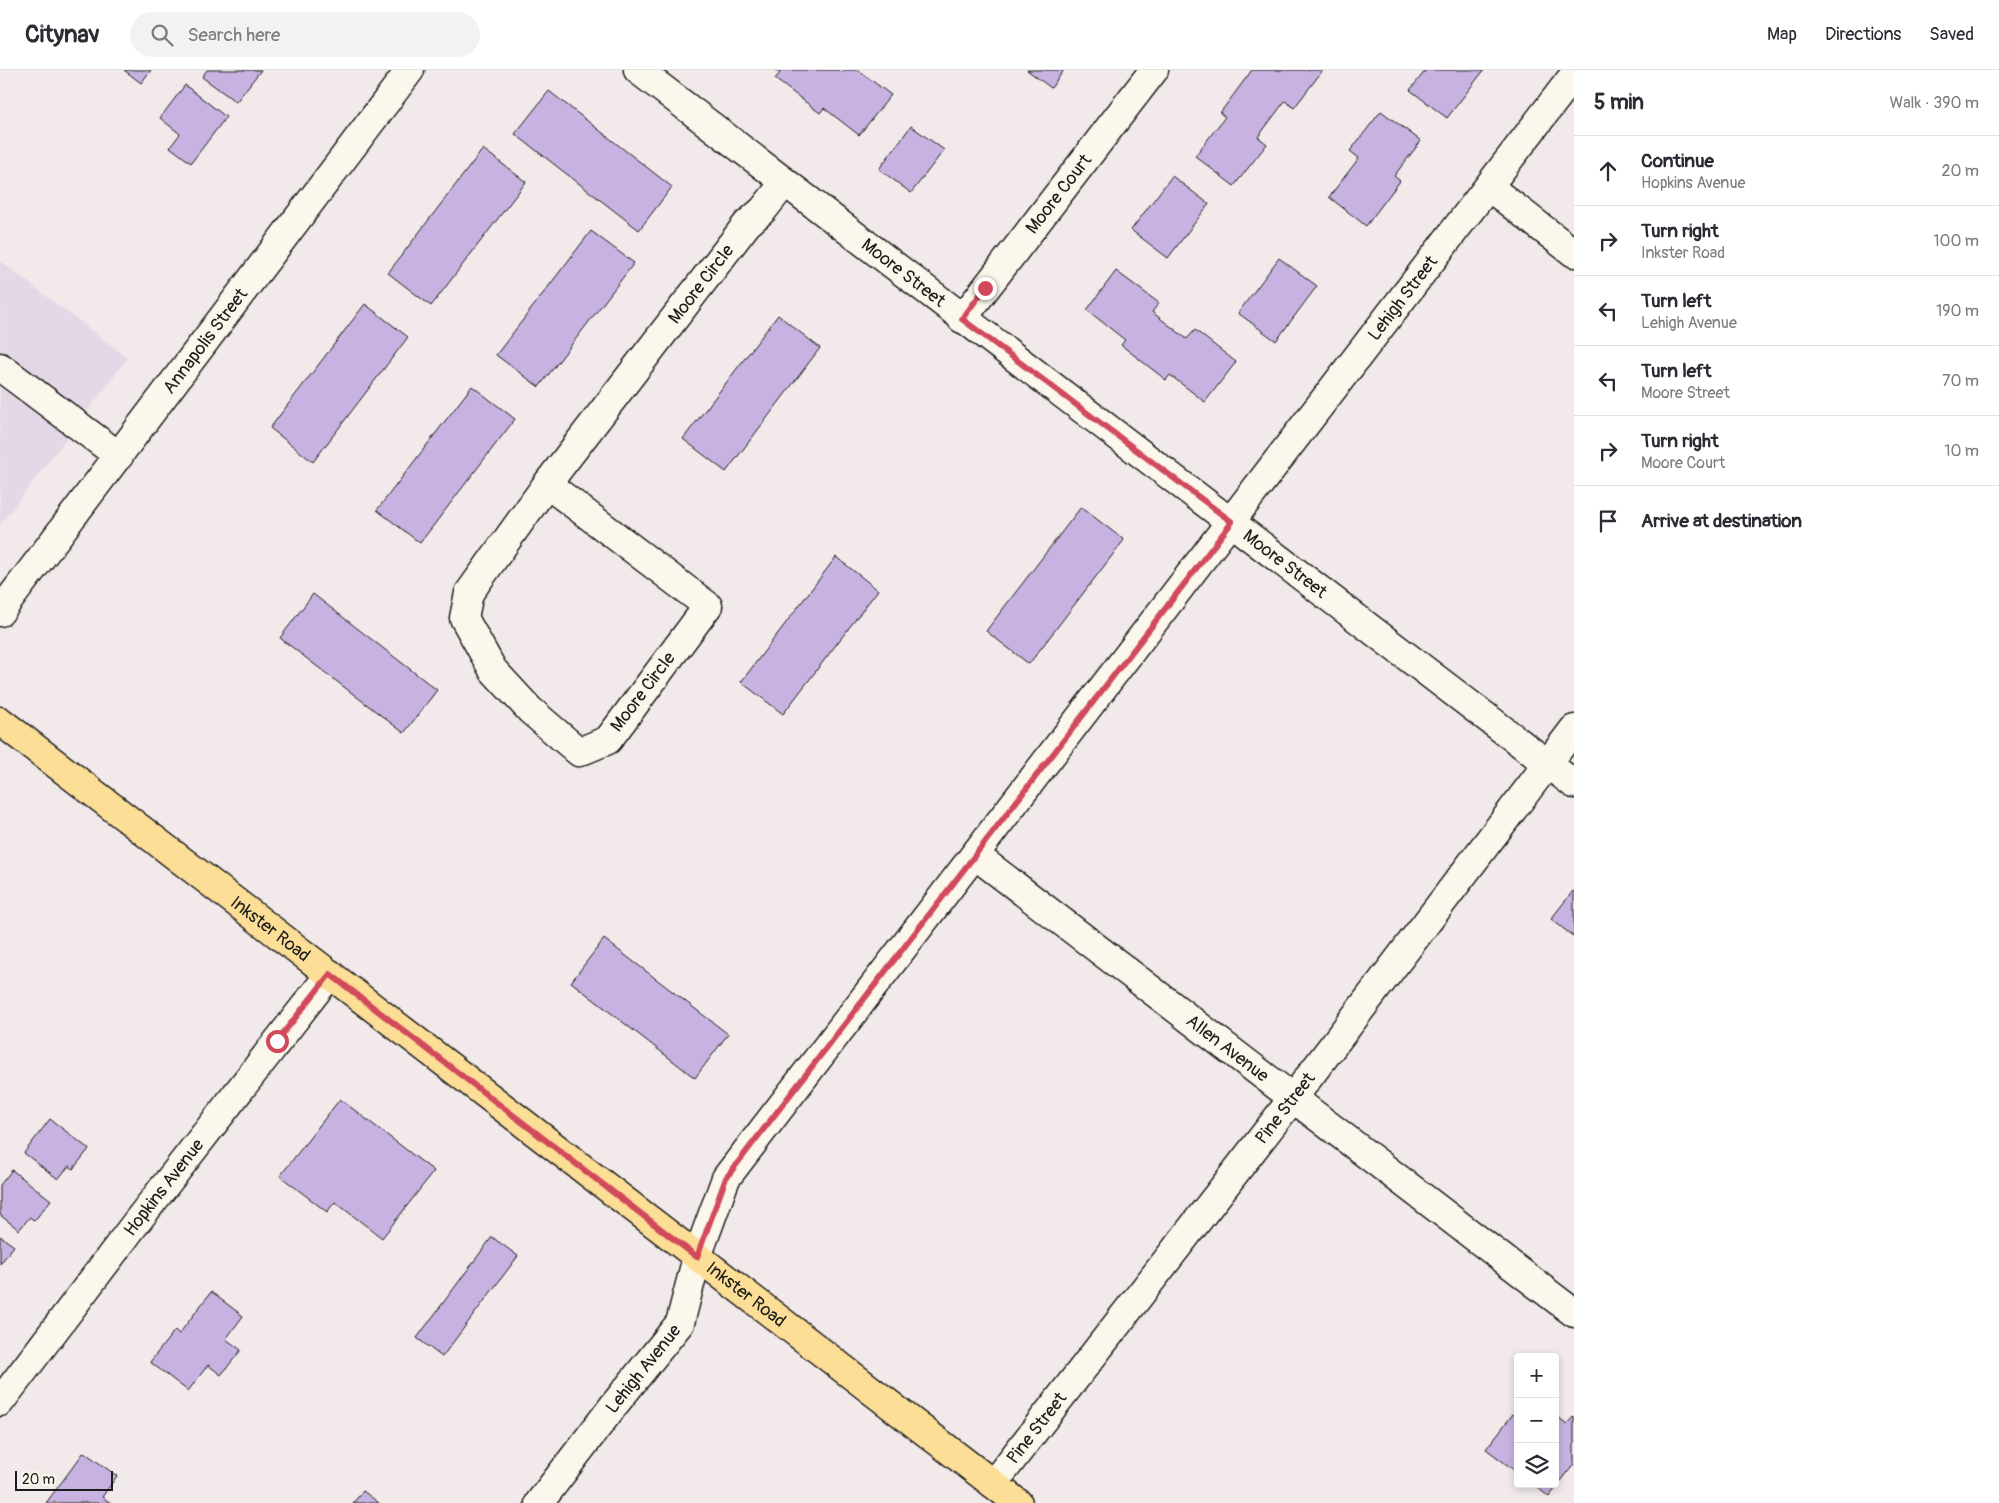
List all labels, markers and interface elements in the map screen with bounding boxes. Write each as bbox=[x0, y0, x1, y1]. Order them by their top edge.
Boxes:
search box bbox=[130, 12, 480, 57]
text: Citynav bbox=[25, 20, 100, 49]
icon: search bbox=[148, 21, 176, 49]
text: Search here bbox=[188, 23, 280, 47]
text: Map bbox=[1767, 23, 1797, 46]
text: Directions bbox=[1825, 23, 1901, 46]
text: Saved bbox=[1929, 23, 1974, 46]
text: 5 min bbox=[1594, 89, 1644, 116]
text: Walk · 390 m bbox=[1890, 93, 1979, 113]
street label: Moore Court bbox=[1020, 149, 1097, 238]
text: Continue bbox=[1641, 149, 1714, 173]
icon: ahead bbox=[1594, 157, 1622, 185]
text: 20 m bbox=[1941, 161, 1979, 181]
text: Hopkins Avenue bbox=[1641, 173, 1745, 193]
text: Turn right bbox=[1641, 219, 1719, 243]
icon: right bbox=[1594, 227, 1622, 255]
text: 100 m bbox=[1933, 231, 1979, 251]
street label: Moore Street bbox=[857, 233, 951, 312]
street label: Moore Circle bbox=[663, 240, 739, 328]
text: Inkster Road bbox=[1641, 243, 1725, 263]
street label: Lehigh Street bbox=[1363, 250, 1443, 345]
route end bbox=[974, 277, 997, 300]
street label: Annapolis Street bbox=[158, 283, 253, 398]
text: Turn left bbox=[1641, 289, 1711, 313]
icon: left bbox=[1594, 297, 1622, 325]
text: 190 m bbox=[1936, 301, 1979, 321]
text: Lehigh Avenue bbox=[1641, 313, 1737, 333]
text: Turn left bbox=[1641, 359, 1711, 383]
icon: left bbox=[1594, 367, 1622, 395]
text: 70 m bbox=[1942, 371, 1979, 391]
text: Moore Street bbox=[1641, 383, 1730, 403]
text: Turn right bbox=[1641, 429, 1719, 453]
icon: right bbox=[1594, 437, 1622, 465]
text: 10 m bbox=[1944, 441, 1979, 461]
text: Moore Court bbox=[1641, 453, 1725, 473]
icon: arrive bbox=[1594, 507, 1622, 535]
text: Arrive at destination bbox=[1641, 509, 1802, 533]
street label: Moore Street bbox=[1238, 524, 1333, 604]
street label: Moore Circle bbox=[605, 647, 681, 737]
street label: Inkster Road bbox=[226, 891, 315, 967]
street label: Allen Avenue bbox=[1182, 1009, 1274, 1087]
route start bbox=[266, 1030, 289, 1053]
street label: Pine Street bbox=[1250, 1067, 1320, 1149]
street label: Hopkins Avenue bbox=[119, 1134, 209, 1241]
street label: Inkster Road bbox=[702, 1256, 791, 1332]
street label: Lehigh Avenue bbox=[600, 1319, 686, 1418]
map controls bbox=[1514, 1353, 1559, 1488]
button: + bbox=[1514, 1353, 1559, 1398]
street label: Pine Street bbox=[1001, 1387, 1072, 1468]
button: − bbox=[1514, 1398, 1559, 1443]
button: layers bbox=[1514, 1443, 1559, 1488]
scale bar bbox=[15, 1468, 112, 1491]
text: 20 m bbox=[22, 1471, 55, 1488]

